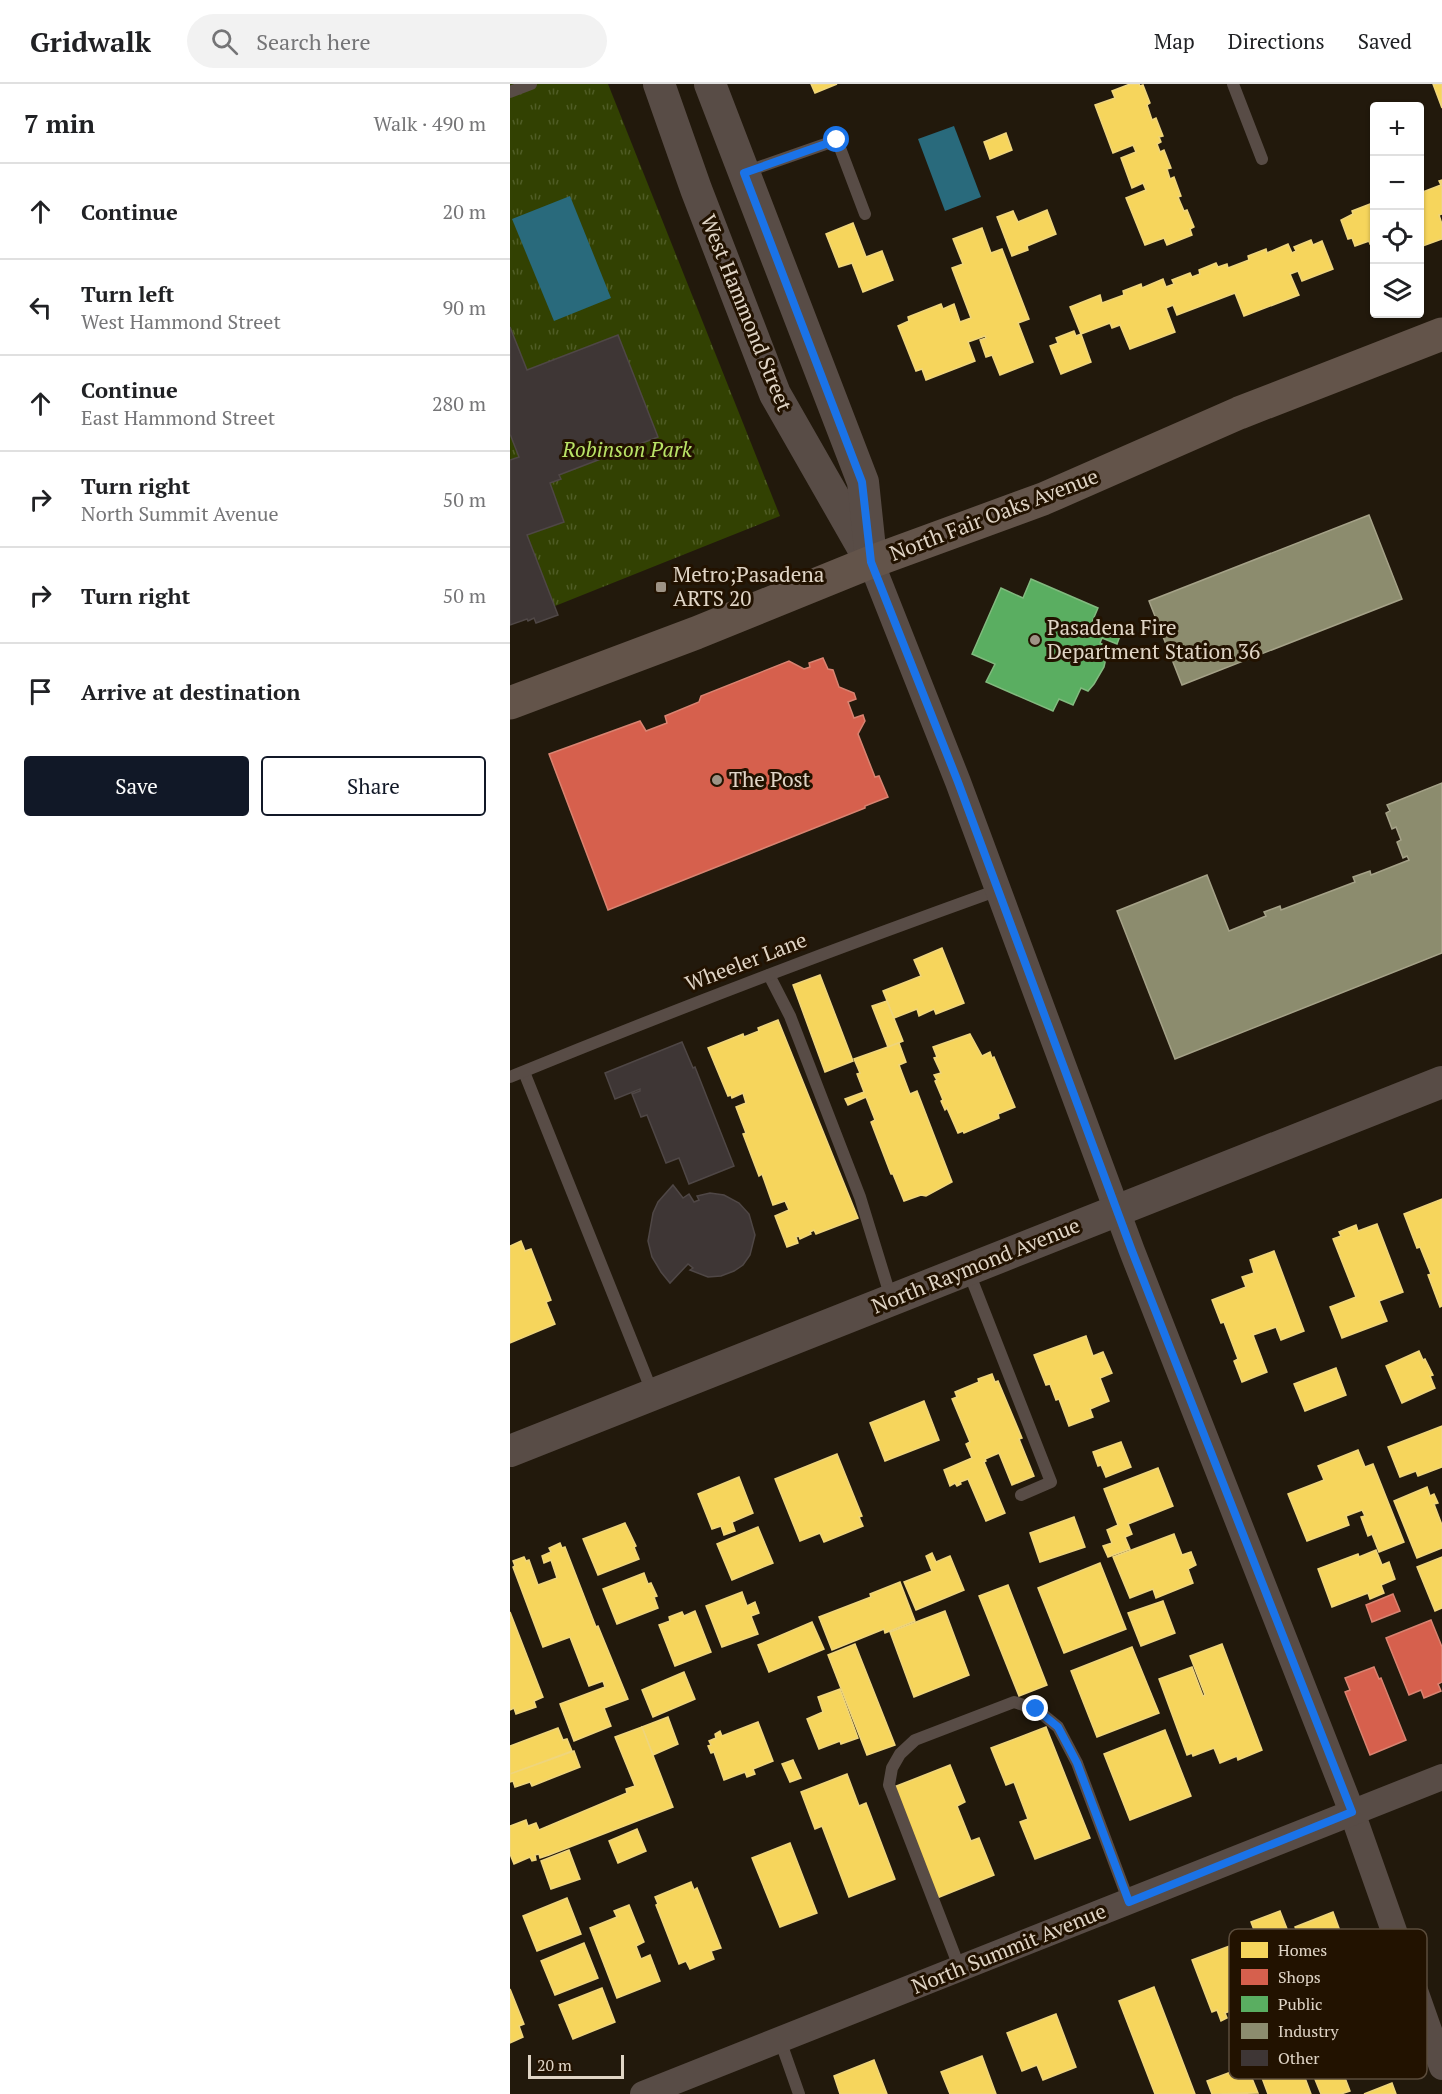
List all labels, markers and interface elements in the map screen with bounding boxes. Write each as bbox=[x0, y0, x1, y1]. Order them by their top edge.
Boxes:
search box bbox=[187, 14, 607, 68]
text: Gridwalk bbox=[30, 23, 151, 60]
icon: search bbox=[208, 25, 241, 58]
text: Search here bbox=[256, 27, 371, 56]
text: Map bbox=[1154, 27, 1195, 55]
text: Directions bbox=[1228, 27, 1325, 55]
text: Saved bbox=[1358, 27, 1412, 55]
map controls bbox=[1370, 102, 1424, 318]
button: + bbox=[1370, 102, 1424, 156]
text: 7 min bbox=[24, 106, 95, 140]
text: Walk · 490 m bbox=[374, 110, 486, 137]
route start bbox=[823, 126, 849, 152]
button: − bbox=[1370, 156, 1424, 210]
icon: ahead bbox=[24, 195, 57, 228]
text: Continue bbox=[81, 197, 178, 226]
text: 20 m bbox=[443, 198, 486, 225]
street label: West Hammond Street bbox=[695, 210, 799, 415]
button: locate bbox=[1370, 210, 1424, 264]
button: layers bbox=[1370, 264, 1424, 318]
text: Turn left bbox=[81, 279, 174, 308]
icon: left bbox=[24, 291, 57, 324]
text: 90 m bbox=[443, 294, 486, 321]
text: West Hammond Street bbox=[81, 308, 281, 335]
text: Continue bbox=[81, 375, 178, 404]
icon: ahead bbox=[24, 387, 57, 420]
text: 280 m bbox=[432, 390, 486, 417]
text: East Hammond Street bbox=[81, 404, 275, 431]
park label: Robinson Park bbox=[561, 435, 693, 463]
street label: North Fair Oaks Avenue bbox=[885, 461, 1102, 567]
text: Turn right bbox=[81, 471, 190, 500]
icon: right bbox=[24, 483, 57, 516]
text: 50 m bbox=[443, 486, 486, 513]
text: North Summit Avenue bbox=[81, 500, 279, 527]
place label: Metro;Pasadena ARTS 20 bbox=[673, 560, 825, 612]
icon: right bbox=[24, 579, 57, 612]
marker: Metro;Pasadena ARTS 20 bbox=[654, 580, 668, 594]
text: Turn right bbox=[81, 581, 190, 610]
text: 50 m bbox=[443, 582, 486, 609]
place label: Pasadena Fire Department Station 36 bbox=[1047, 613, 1260, 665]
marker: Pasadena Fire Department Station 36 bbox=[1028, 633, 1042, 647]
icon: arrive bbox=[24, 675, 57, 708]
text: Arrive at destination bbox=[81, 677, 300, 706]
button: Save bbox=[24, 756, 249, 816]
button: Share bbox=[261, 756, 486, 816]
place label: The Post bbox=[729, 765, 811, 793]
marker: The Post bbox=[710, 773, 724, 787]
street label: Wheeler Lane bbox=[681, 925, 811, 997]
street label: North Raymond Avenue bbox=[867, 1210, 1084, 1320]
route end bbox=[1022, 1695, 1048, 1721]
street label: North Summit Avenue bbox=[907, 1896, 1110, 2000]
legend bbox=[1229, 1929, 1427, 2079]
text: Homes bbox=[1278, 1939, 1327, 1961]
text: Shops bbox=[1278, 1966, 1321, 1988]
text: Public bbox=[1278, 1993, 1323, 2015]
text: Industry bbox=[1278, 2020, 1339, 2042]
text: Other bbox=[1278, 2047, 1320, 2069]
scale bar bbox=[528, 2052, 624, 2080]
text: 20 m bbox=[537, 2054, 572, 2076]

